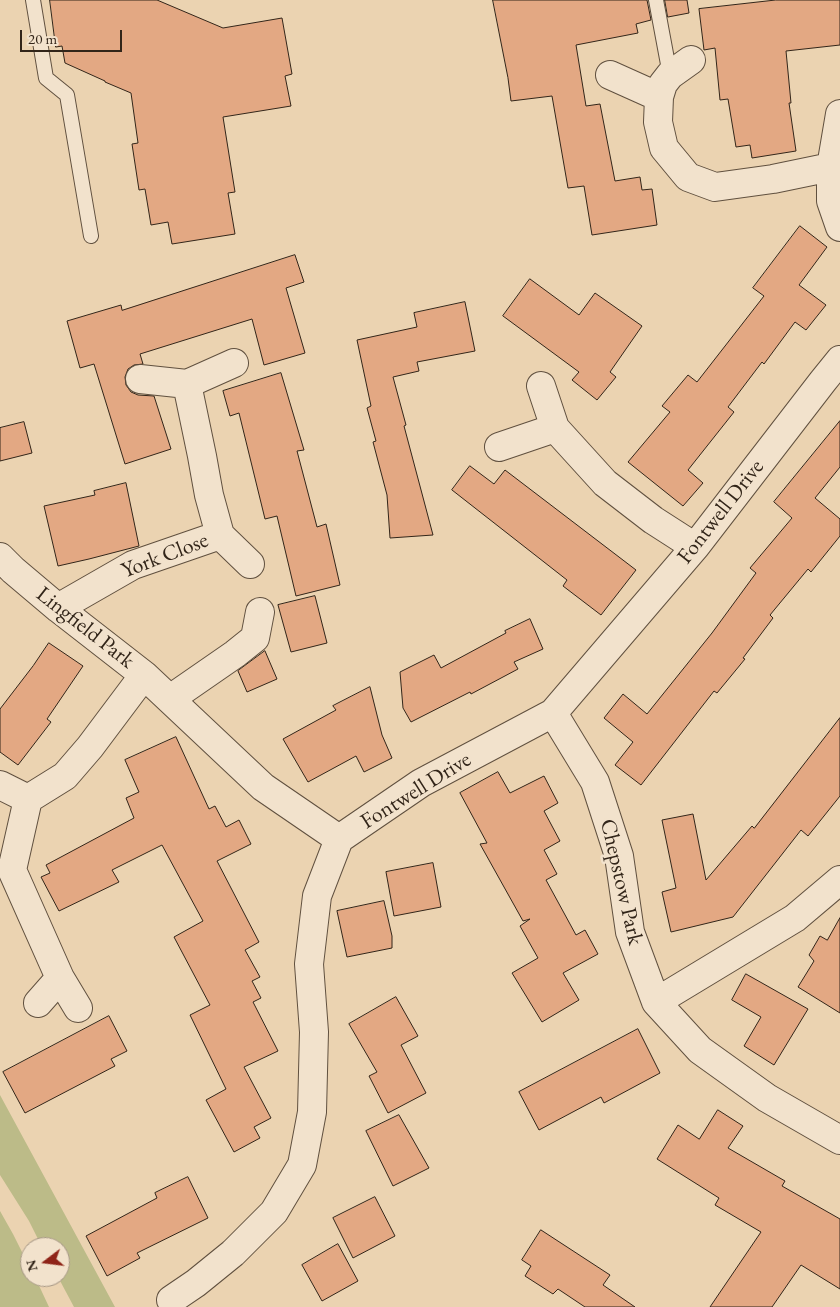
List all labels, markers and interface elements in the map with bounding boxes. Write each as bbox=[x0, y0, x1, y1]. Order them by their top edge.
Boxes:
scale bar bbox=[22, 20, 125, 52]
text: 20 m bbox=[28, 29, 57, 48]
street label: Fontwell Drive bbox=[672, 455, 770, 569]
street label: York Close bbox=[118, 527, 212, 585]
street label: Lingfield Park bbox=[30, 581, 140, 675]
street label: Fontwell Drive bbox=[356, 747, 476, 835]
street label: Chepstow Park bbox=[594, 816, 648, 948]
north arrow bbox=[20, 1237, 70, 1287]
text: N bbox=[21, 1258, 42, 1273]

